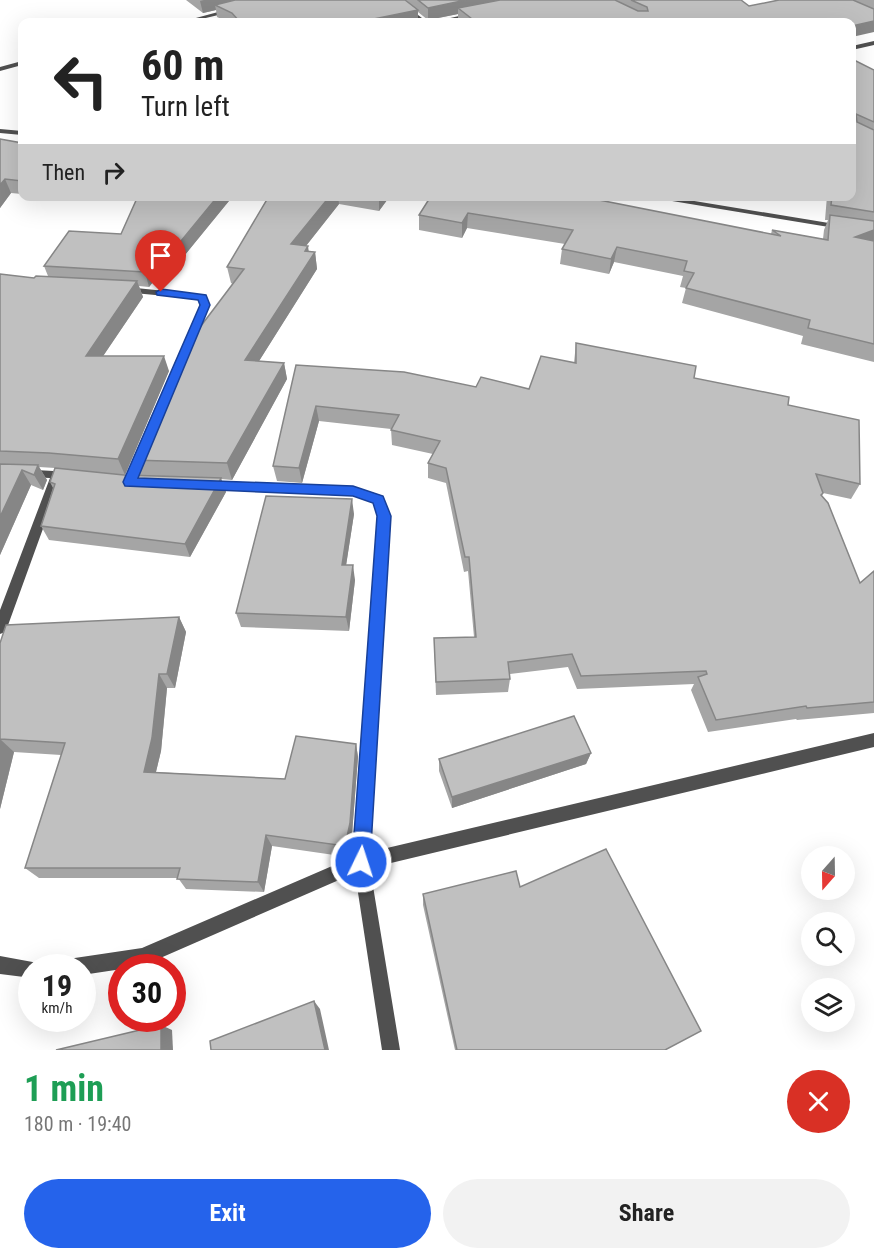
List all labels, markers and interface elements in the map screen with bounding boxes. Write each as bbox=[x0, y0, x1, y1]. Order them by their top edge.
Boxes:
text: 60 m bbox=[141, 41, 224, 90]
icon: left bbox=[42, 42, 120, 120]
text: Turn left bbox=[141, 91, 230, 123]
icon: right bbox=[97, 156, 130, 189]
text: Then bbox=[42, 160, 85, 185]
pin bbox=[135, 230, 186, 292]
icon: arrive bbox=[144, 239, 177, 272]
position arrow bbox=[329, 830, 393, 894]
north arrow bbox=[801, 846, 855, 900]
map controls bbox=[801, 846, 855, 1032]
button: search bbox=[801, 912, 855, 966]
speed limit sign: 30 bbox=[108, 954, 186, 1032]
text: 19 bbox=[42, 968, 72, 1003]
button: layers bbox=[801, 978, 855, 1032]
text: km/h bbox=[42, 999, 72, 1017]
text: 1 min bbox=[24, 1068, 104, 1110]
button: close bbox=[787, 1070, 850, 1133]
text: 180 m · 19:40 bbox=[24, 1112, 131, 1136]
button: Exit bbox=[24, 1179, 431, 1248]
button: Share bbox=[443, 1179, 850, 1248]

